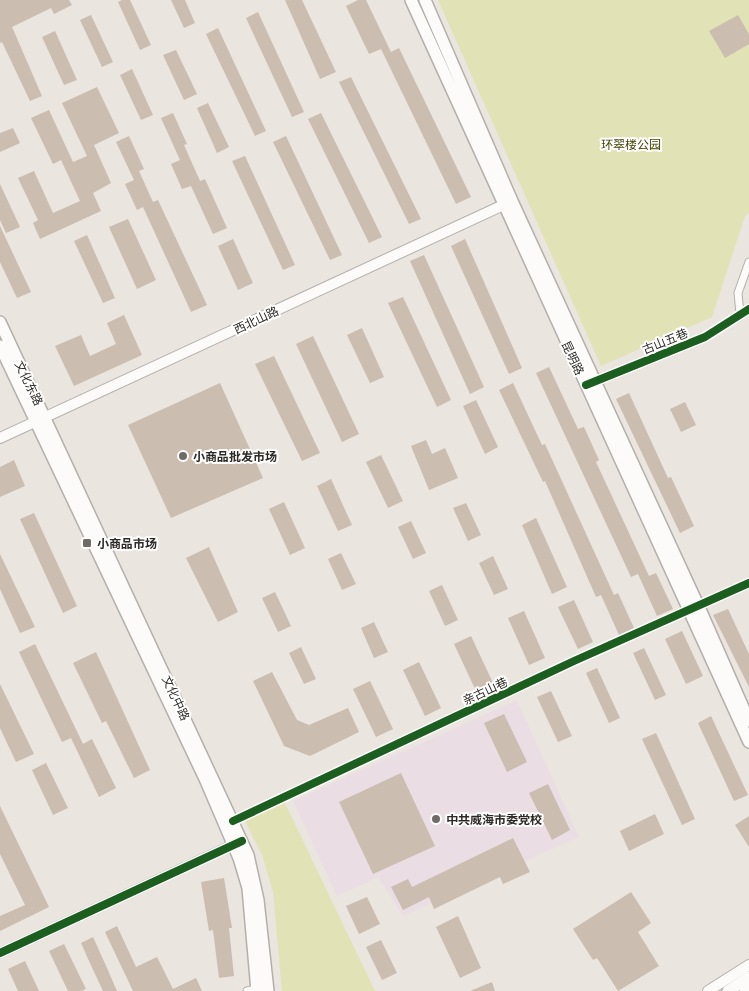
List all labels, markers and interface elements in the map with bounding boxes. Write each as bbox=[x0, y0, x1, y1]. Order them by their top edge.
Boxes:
park label: 环翠楼公园 bbox=[601, 137, 661, 152]
street label: 西北山路 bbox=[231, 303, 281, 337]
street label: 古山五巷 bbox=[640, 325, 690, 357]
street label: 昆明路 bbox=[559, 339, 587, 377]
street label: 文化东路 bbox=[12, 358, 46, 408]
place label: 小商品批发市场 bbox=[193, 449, 277, 464]
marker: 小商品批发市场 bbox=[177, 450, 189, 462]
place label: 小商品市场 bbox=[97, 536, 157, 551]
marker: 小商品市场 bbox=[81, 537, 93, 549]
street label: 文化中路 bbox=[159, 673, 193, 723]
street label: 亲古山巷 bbox=[460, 674, 510, 708]
place label: 中共威海市委党校 bbox=[446, 812, 542, 827]
marker: 中共威海市委党校 bbox=[430, 813, 442, 825]

